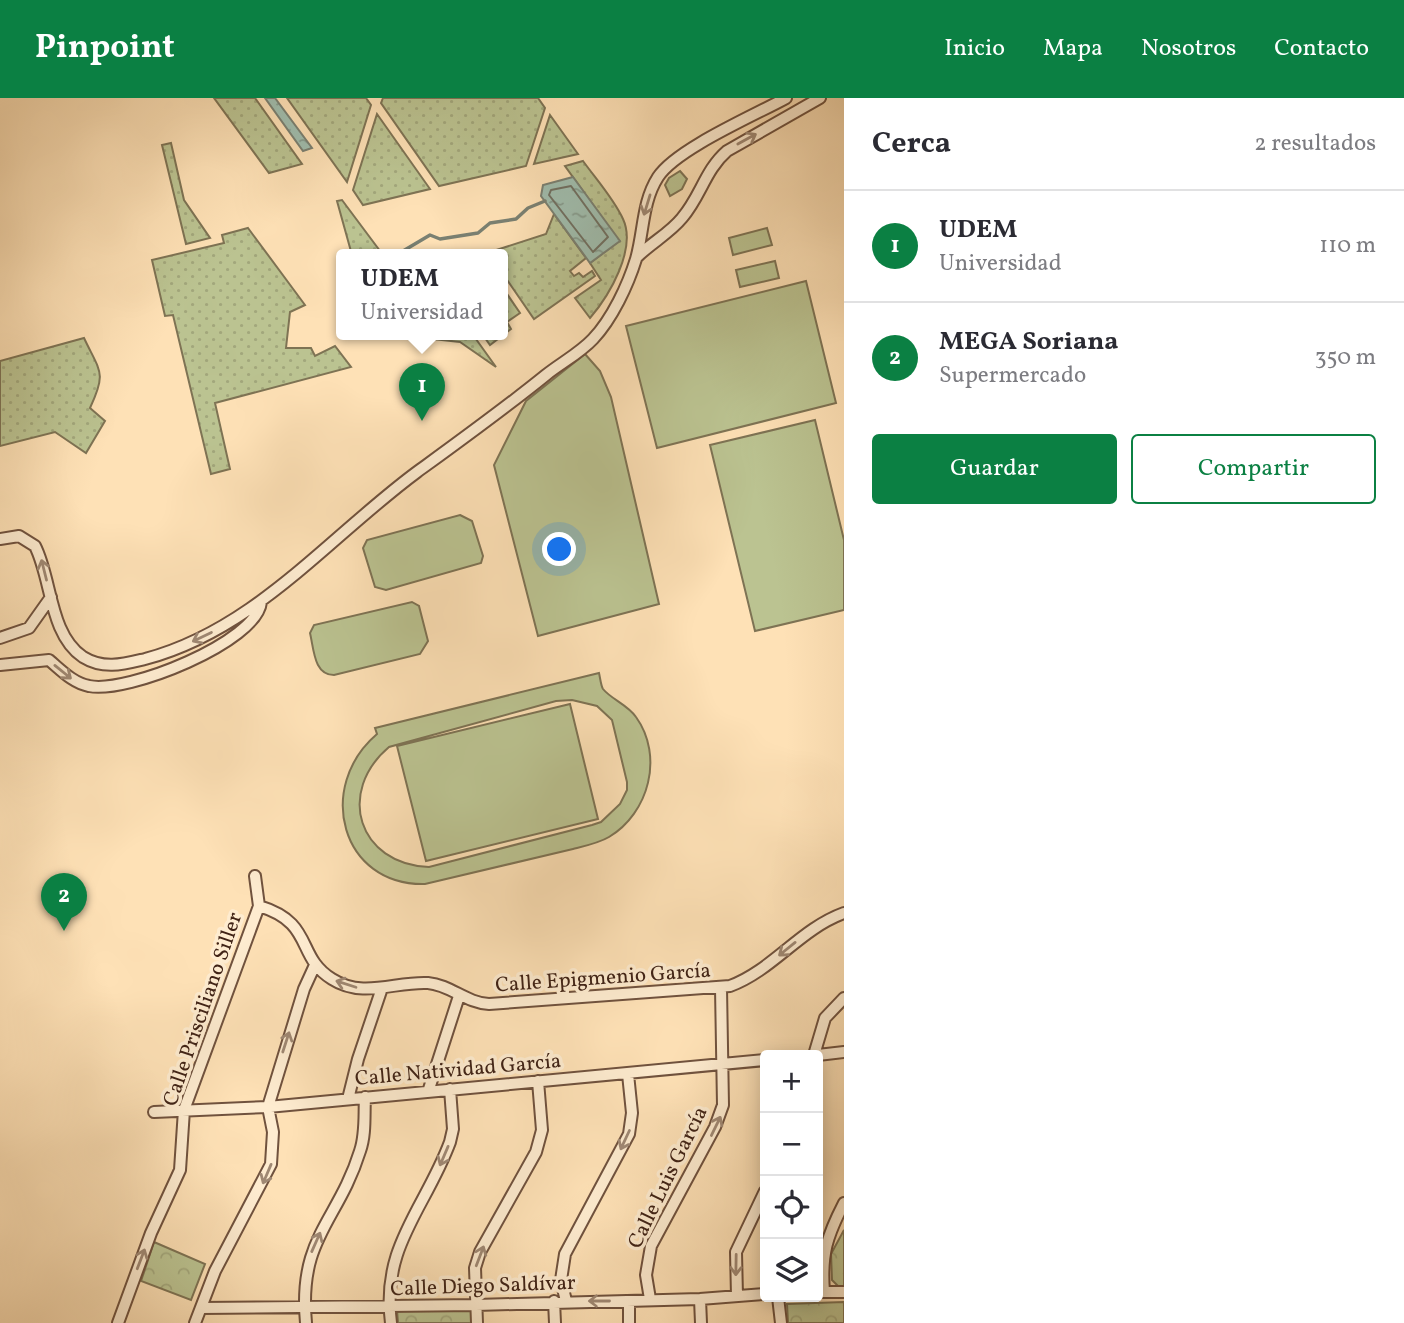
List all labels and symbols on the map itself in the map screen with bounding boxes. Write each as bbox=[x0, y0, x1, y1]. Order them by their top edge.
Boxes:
one-way arrow bbox=[737, 132, 757, 146]
one-way arrow bbox=[639, 194, 652, 216]
pin: 1 bbox=[399, 363, 445, 421]
your location bbox=[542, 532, 576, 566]
one-way arrow bbox=[37, 559, 50, 582]
one-way arrow bbox=[192, 631, 213, 644]
one-way arrow bbox=[54, 664, 72, 679]
pin: 2 bbox=[41, 873, 87, 931]
street label: Calle Prisciliano Siller bbox=[157, 909, 250, 1110]
one-way arrow bbox=[778, 941, 796, 957]
street label: Calle Epigmenio García bbox=[494, 956, 712, 1000]
one-way arrow bbox=[336, 977, 358, 989]
one-way arrow bbox=[281, 1031, 293, 1053]
street label: Calle Natividad García bbox=[354, 1047, 562, 1094]
street label: Calle Luis García bbox=[621, 1102, 715, 1254]
one-way arrow bbox=[709, 1116, 723, 1137]
one-way arrow bbox=[618, 1129, 631, 1150]
one-way arrow bbox=[437, 1144, 450, 1166]
one-way arrow bbox=[259, 1162, 272, 1184]
one-way arrow bbox=[310, 1232, 323, 1253]
one-way arrow bbox=[475, 1245, 487, 1267]
one-way arrow bbox=[136, 1249, 149, 1271]
one-way arrow bbox=[729, 1253, 743, 1276]
street label: Calle Diego Saldívar bbox=[390, 1269, 576, 1304]
one-way arrow bbox=[588, 1294, 611, 1308]

